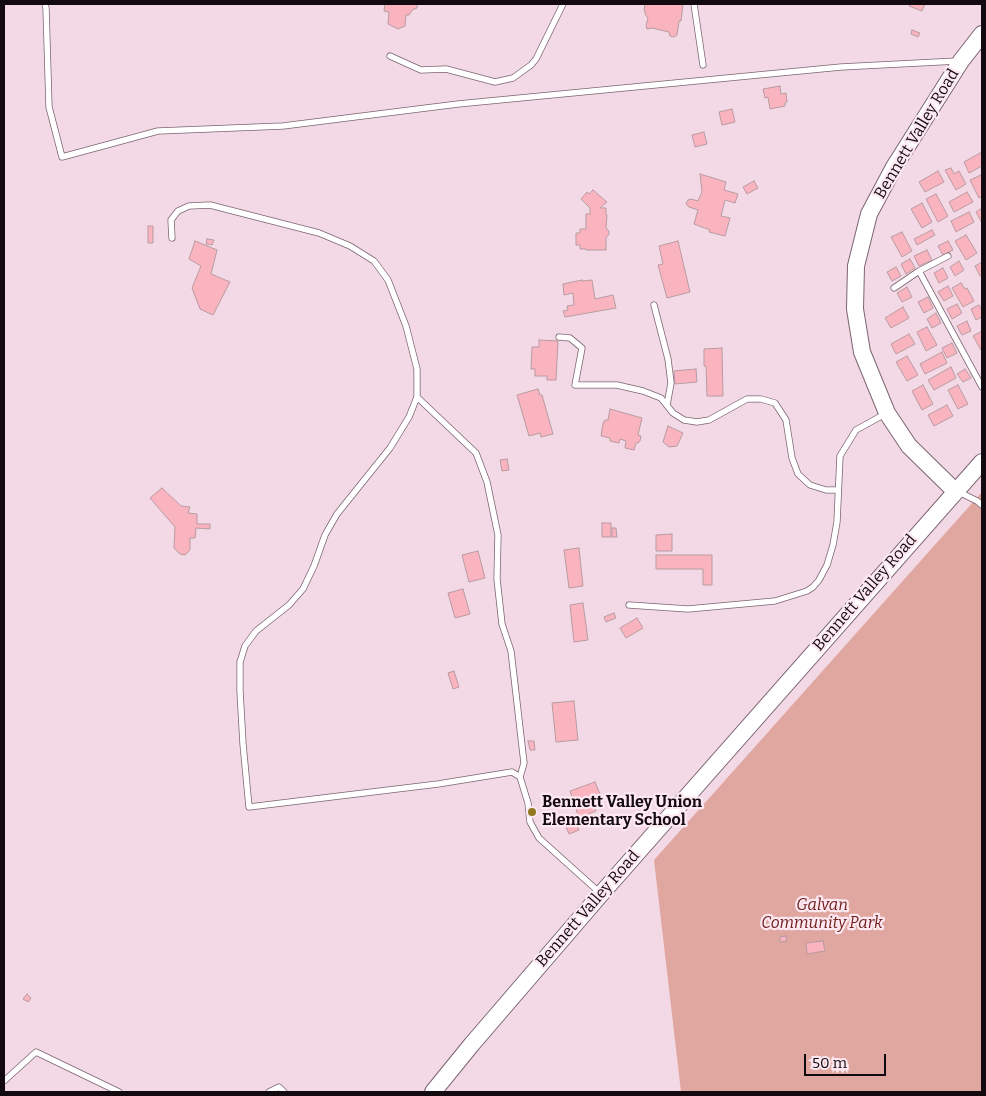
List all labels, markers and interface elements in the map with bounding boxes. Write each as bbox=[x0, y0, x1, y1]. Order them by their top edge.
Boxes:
street label: Bennett Valley Road bbox=[871, 66, 963, 202]
street label: Bennett Valley Road bbox=[809, 531, 921, 655]
place label: Bennett Valley Union Elementary School bbox=[542, 793, 702, 831]
marker: Bennett Valley Union Elementary School bbox=[526, 806, 538, 818]
street label: Bennett Valley Road bbox=[532, 847, 644, 971]
park label: Galvan Community Park bbox=[761, 896, 883, 934]
scale bar bbox=[806, 1044, 888, 1076]
text: 50 m bbox=[812, 1054, 847, 1072]

